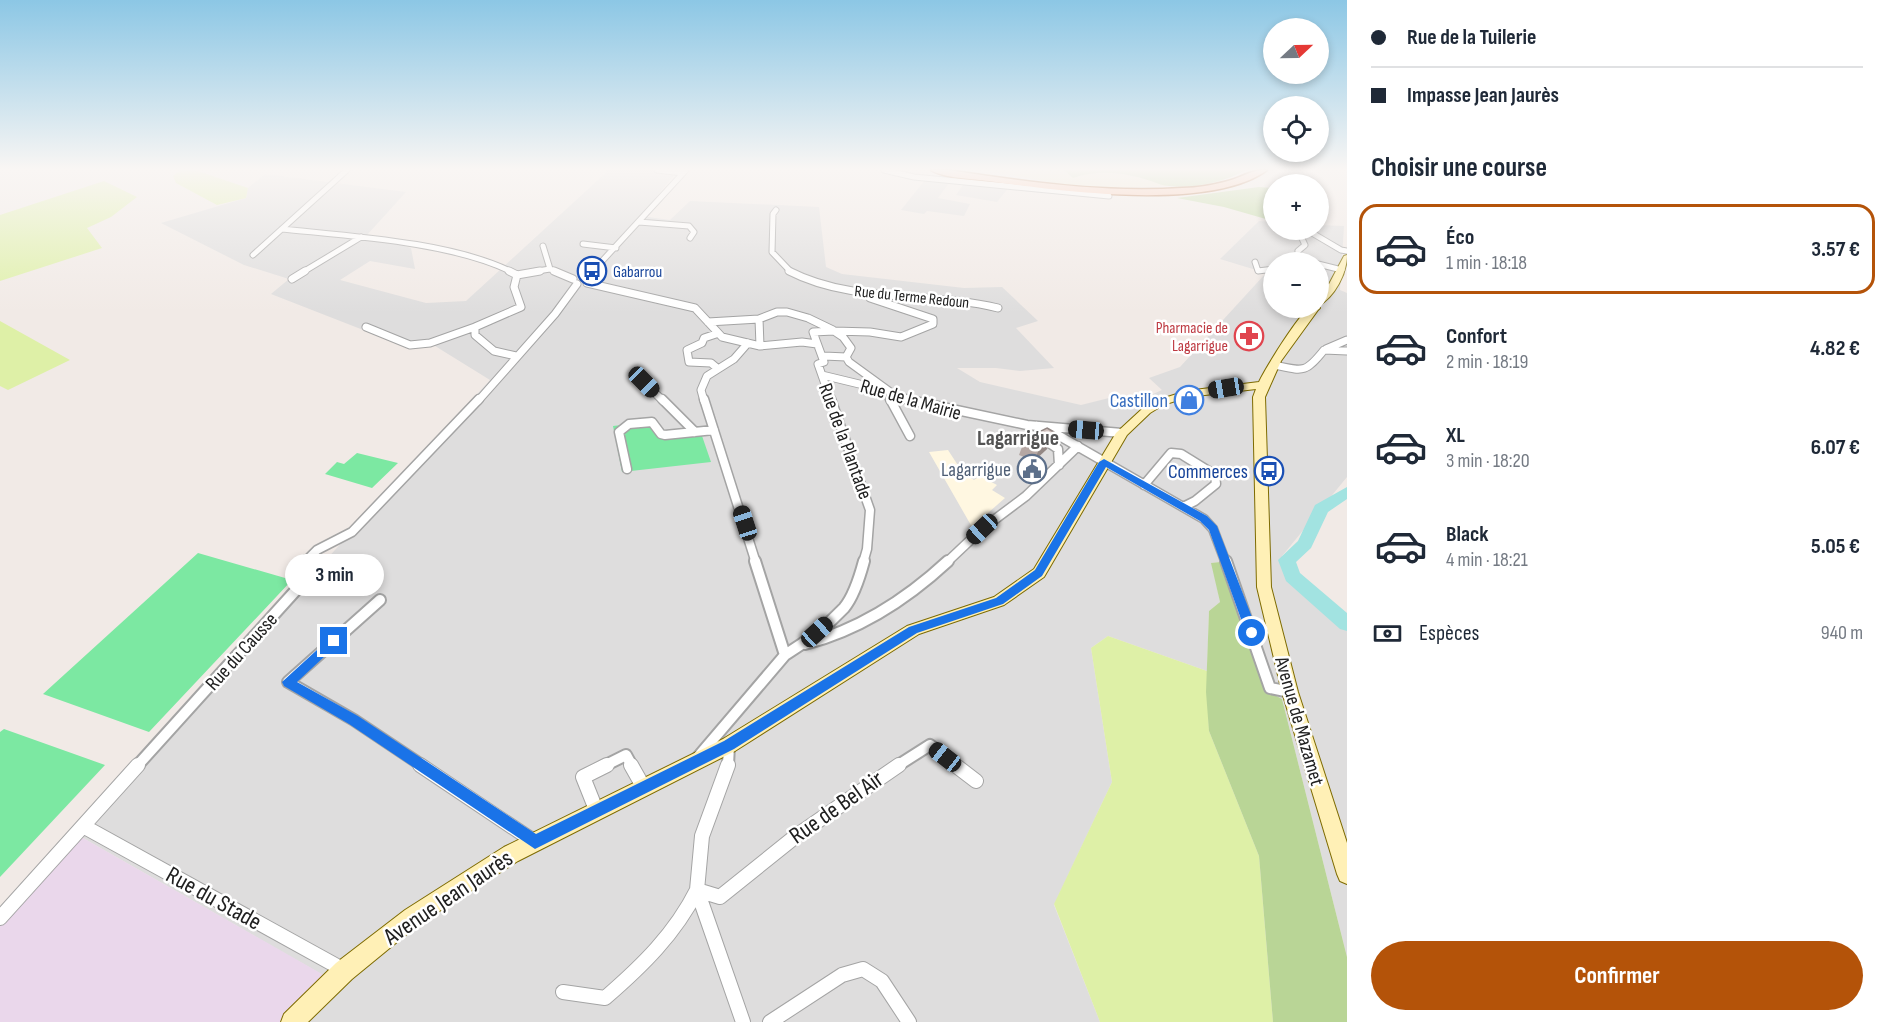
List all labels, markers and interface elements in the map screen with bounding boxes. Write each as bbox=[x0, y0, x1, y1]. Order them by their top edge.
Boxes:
north arrow bbox=[1263, 18, 1329, 84]
map controls bbox=[1263, 18, 1329, 318]
text: Rue de la Tuilerie bbox=[1407, 24, 1536, 51]
text: Impasse Jean Jaurès bbox=[1407, 82, 1559, 109]
button: locate bbox=[1263, 96, 1329, 162]
text: Choisir une course bbox=[1371, 152, 1547, 184]
button: + bbox=[1263, 174, 1329, 240]
icon: car bbox=[1374, 222, 1428, 276]
text: Éco bbox=[1446, 224, 1474, 251]
text: 3.57 € bbox=[1811, 236, 1860, 263]
text: 1 min · 18:18 bbox=[1446, 251, 1527, 275]
button: − bbox=[1263, 252, 1329, 318]
bus stop icon: Gabarrou bbox=[576, 255, 608, 287]
place label: Gabarrou bbox=[613, 263, 662, 282]
street label: Rue du Terme Redoun bbox=[854, 282, 970, 313]
place label: Pharmacie de Lagarrigue bbox=[1156, 319, 1228, 356]
pharmacy icon: Pharmacie de Lagarrigue bbox=[1233, 320, 1265, 352]
icon: car bbox=[1374, 321, 1428, 375]
text: Confort bbox=[1446, 323, 1507, 350]
text: 4.82 € bbox=[1810, 335, 1860, 362]
text: 2 min · 18:19 bbox=[1446, 350, 1528, 374]
car bbox=[625, 363, 663, 401]
street label: Rue de la Mairie bbox=[858, 374, 964, 426]
car bbox=[1207, 376, 1245, 400]
street label: Rue de la Plantade bbox=[813, 380, 877, 503]
shop icon: Castillon bbox=[1173, 384, 1205, 416]
place label: Castillon bbox=[1110, 389, 1168, 413]
car bbox=[1067, 419, 1105, 441]
icon: car bbox=[1374, 420, 1428, 474]
text: XL bbox=[1446, 422, 1465, 449]
district label: Lagarrigue bbox=[977, 425, 1059, 452]
text: 6.07 € bbox=[1811, 434, 1860, 461]
text: 3 min · 18:20 bbox=[1446, 449, 1530, 473]
public building icon: Lagarrigue bbox=[1016, 453, 1048, 485]
bus stop icon: Commerces bbox=[1253, 455, 1285, 487]
place label: Lagarrigue bbox=[941, 458, 1011, 482]
place label: Commerces bbox=[1168, 460, 1248, 484]
car bbox=[731, 503, 759, 543]
car bbox=[963, 510, 1001, 548]
icon: car bbox=[1374, 519, 1428, 573]
text: Black bbox=[1446, 521, 1488, 548]
text: 5.05 € bbox=[1811, 533, 1860, 560]
text: 4 min · 18:21 bbox=[1446, 548, 1528, 572]
callout: 3 min bbox=[284, 554, 384, 596]
text: 3 min bbox=[315, 563, 354, 587]
street label: Rue du Causse bbox=[201, 608, 283, 695]
car bbox=[798, 613, 836, 651]
icon: cash bbox=[1371, 617, 1404, 650]
route start bbox=[1238, 619, 1265, 646]
text: Espèces bbox=[1419, 620, 1479, 647]
text: 940 m bbox=[1821, 621, 1863, 645]
route end bbox=[320, 627, 347, 654]
street label: Avenue de Mazamet bbox=[1269, 653, 1329, 789]
car bbox=[925, 739, 965, 775]
street label: Rue de Bel Air bbox=[784, 764, 889, 850]
street label: Avenue Jean Jaurès bbox=[377, 844, 518, 952]
street label: Rue du Stade bbox=[161, 860, 267, 937]
button: Confirmer bbox=[1371, 941, 1863, 1010]

